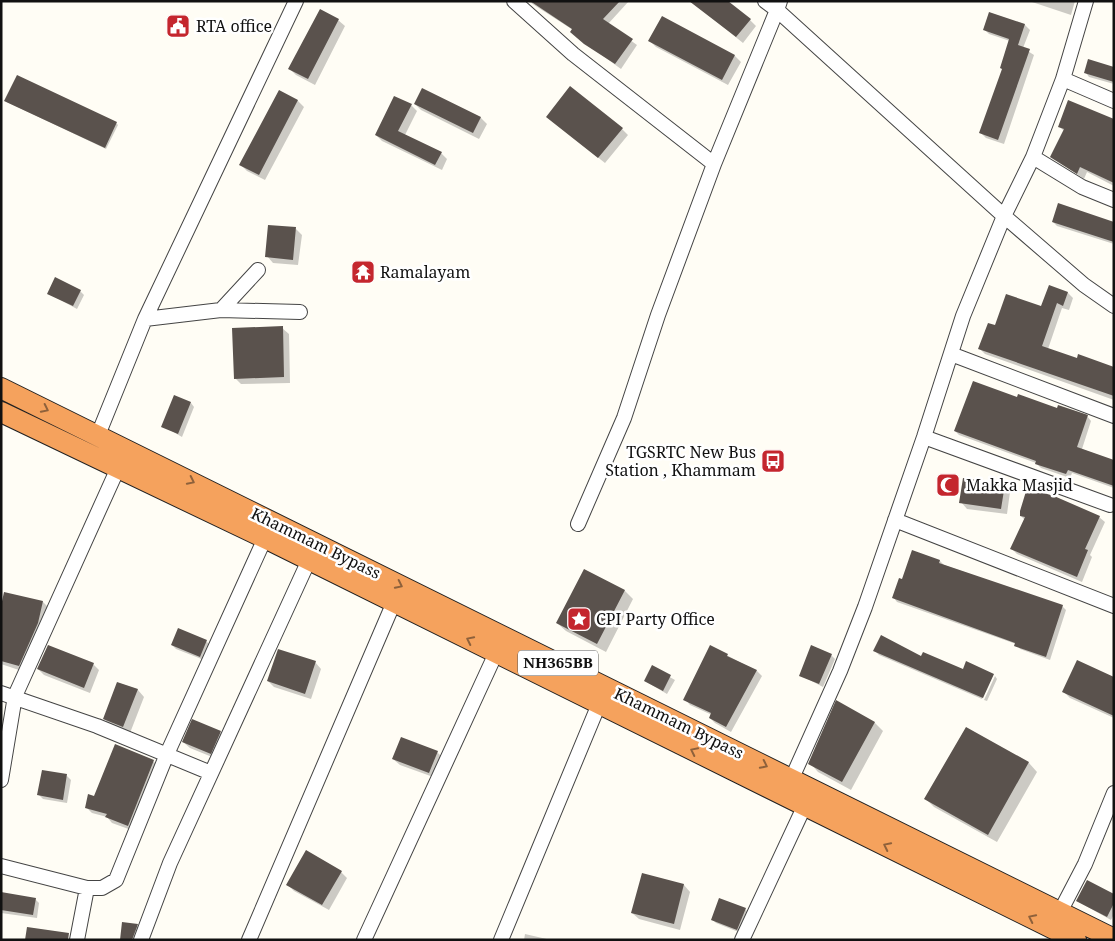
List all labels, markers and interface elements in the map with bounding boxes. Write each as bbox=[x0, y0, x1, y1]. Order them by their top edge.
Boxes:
public building icon: RTA office bbox=[165, 13, 191, 39]
place label: RTA office bbox=[196, 15, 272, 37]
temple icon: Ramalayam bbox=[350, 259, 376, 285]
place label: Ramalayam bbox=[380, 261, 470, 283]
one-way arrow bbox=[40, 403, 49, 413]
place label: TGSRTC New Bus Station , Khammam bbox=[605, 441, 756, 481]
bus stop icon: TGSRTC New Bus Station , Khammam bbox=[760, 448, 786, 474]
mosque icon: Makka Masjid bbox=[935, 472, 961, 498]
place label: Makka Masjid bbox=[966, 474, 1073, 496]
one-way arrow bbox=[185, 475, 194, 485]
street label: Khammam Bypass bbox=[248, 502, 384, 584]
one-way arrow bbox=[394, 578, 403, 589]
place icon: CPI Party Office bbox=[566, 606, 592, 632]
place label: CPI Party Office bbox=[596, 608, 715, 630]
one-way arrow bbox=[466, 636, 475, 646]
road number: NH365BB bbox=[518, 650, 598, 676]
street label: Khammam Bypass bbox=[611, 682, 747, 764]
one-way arrow bbox=[690, 747, 699, 757]
one-way arrow bbox=[759, 759, 768, 769]
one-way arrow bbox=[883, 842, 892, 852]
one-way arrow bbox=[1029, 914, 1038, 924]

